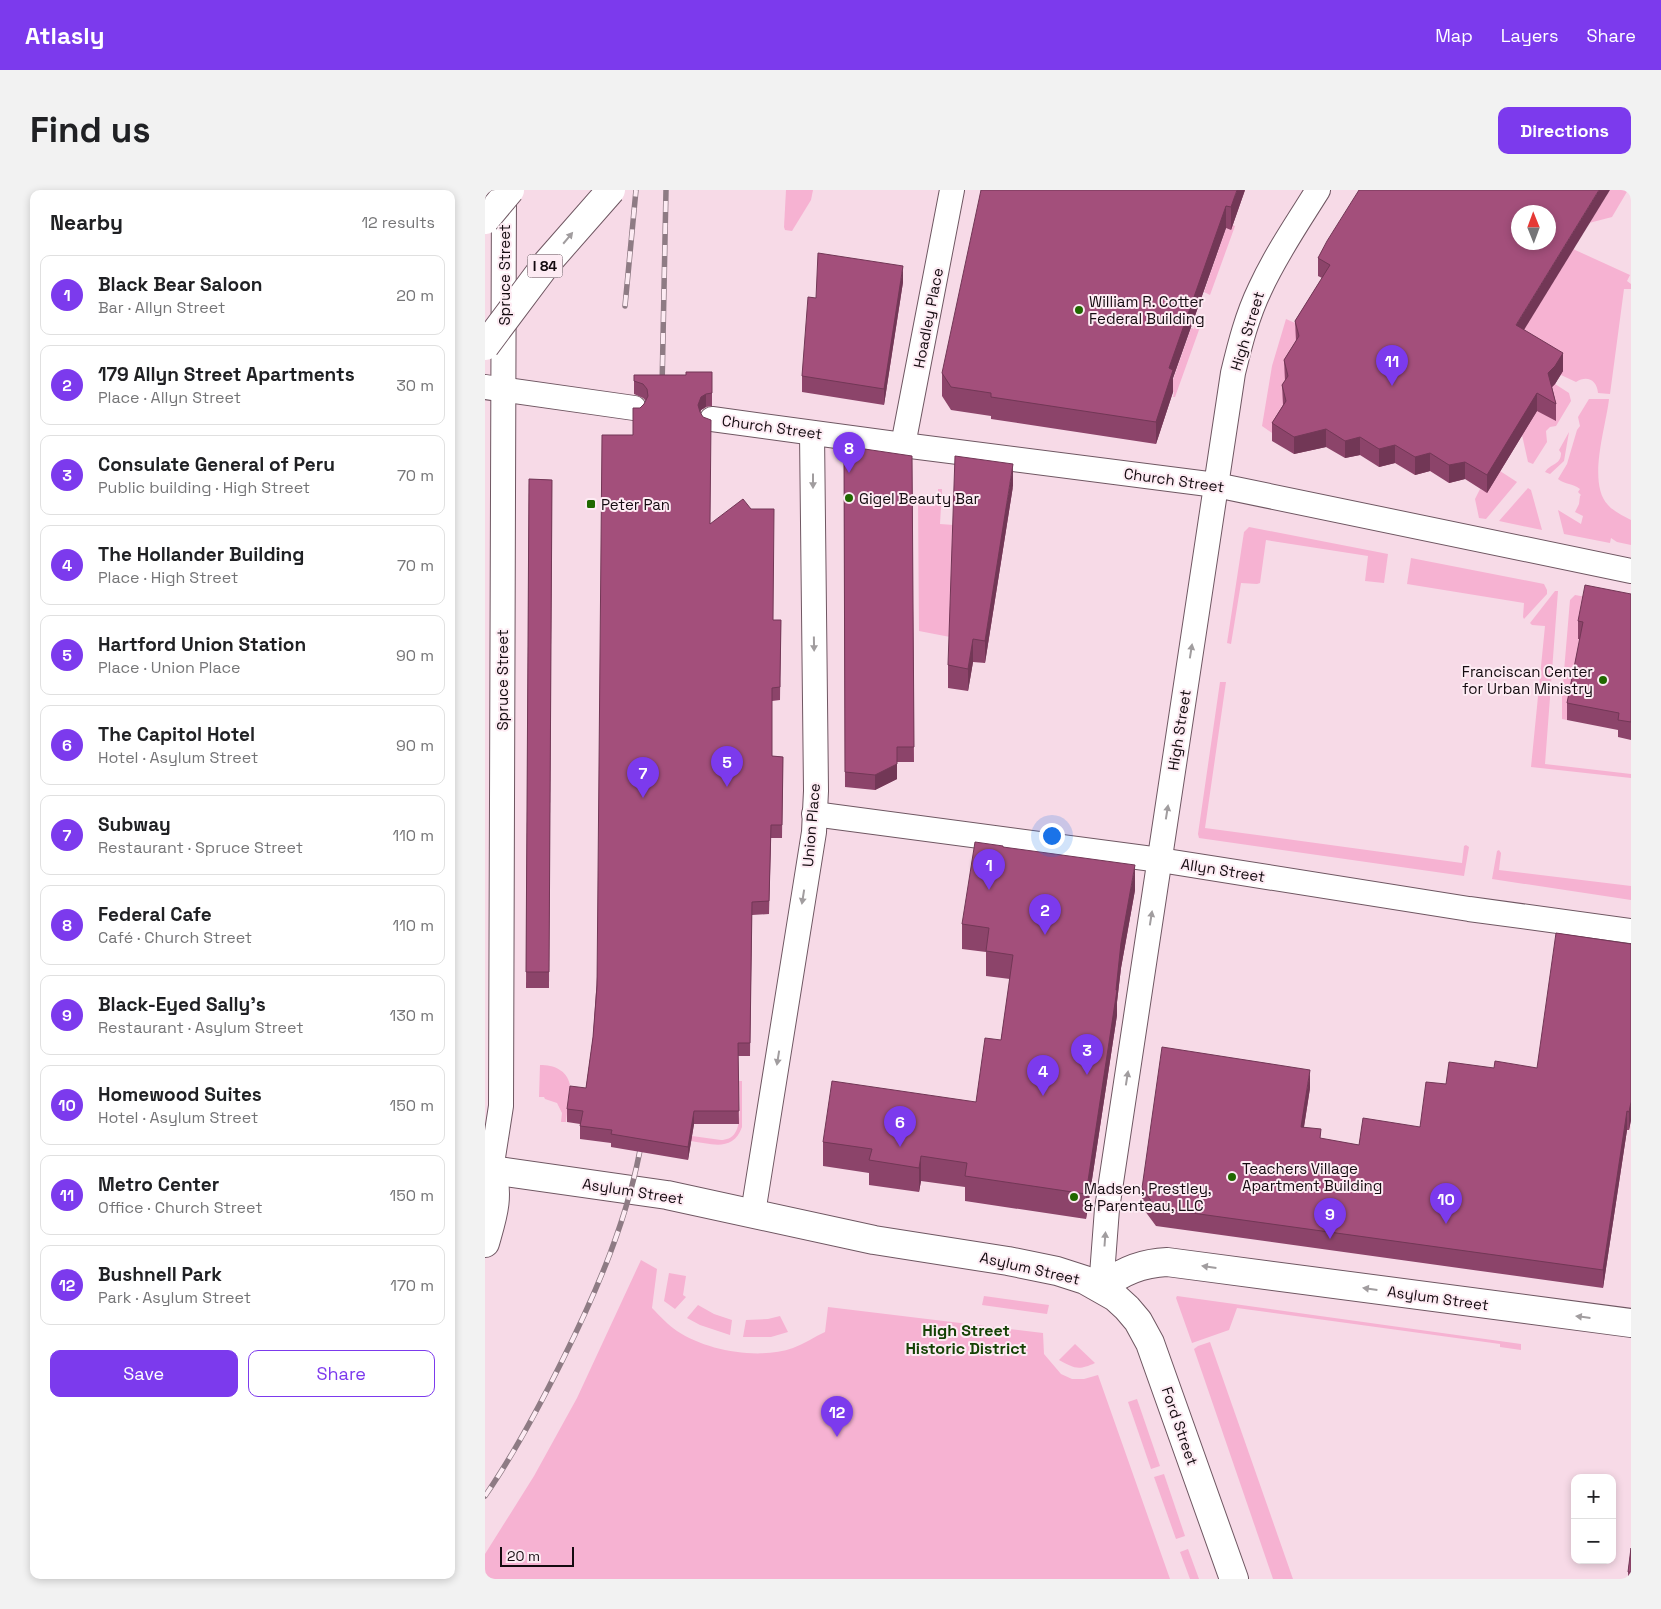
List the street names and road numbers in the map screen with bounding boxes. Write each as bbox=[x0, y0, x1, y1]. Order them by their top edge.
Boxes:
street label: Spruce Street bbox=[495, 224, 514, 326]
road number: I 84 bbox=[527, 254, 563, 278]
street label: Hoadley Place bbox=[909, 266, 947, 370]
street label: High Street bbox=[1226, 289, 1268, 373]
street label: Church Street bbox=[721, 411, 823, 443]
street label: Church Street bbox=[1123, 464, 1225, 496]
street label: Spruce Street bbox=[493, 629, 512, 731]
street label: High Street bbox=[1163, 688, 1195, 772]
street label: Union Place bbox=[798, 782, 824, 868]
street label: Allyn Street bbox=[1180, 854, 1266, 886]
street label: Asylum Street bbox=[581, 1174, 685, 1208]
street label: Asylum Street bbox=[978, 1247, 1082, 1289]
street label: Asylum Street bbox=[1386, 1281, 1490, 1315]
street label: Ford Street bbox=[1158, 1384, 1202, 1468]

